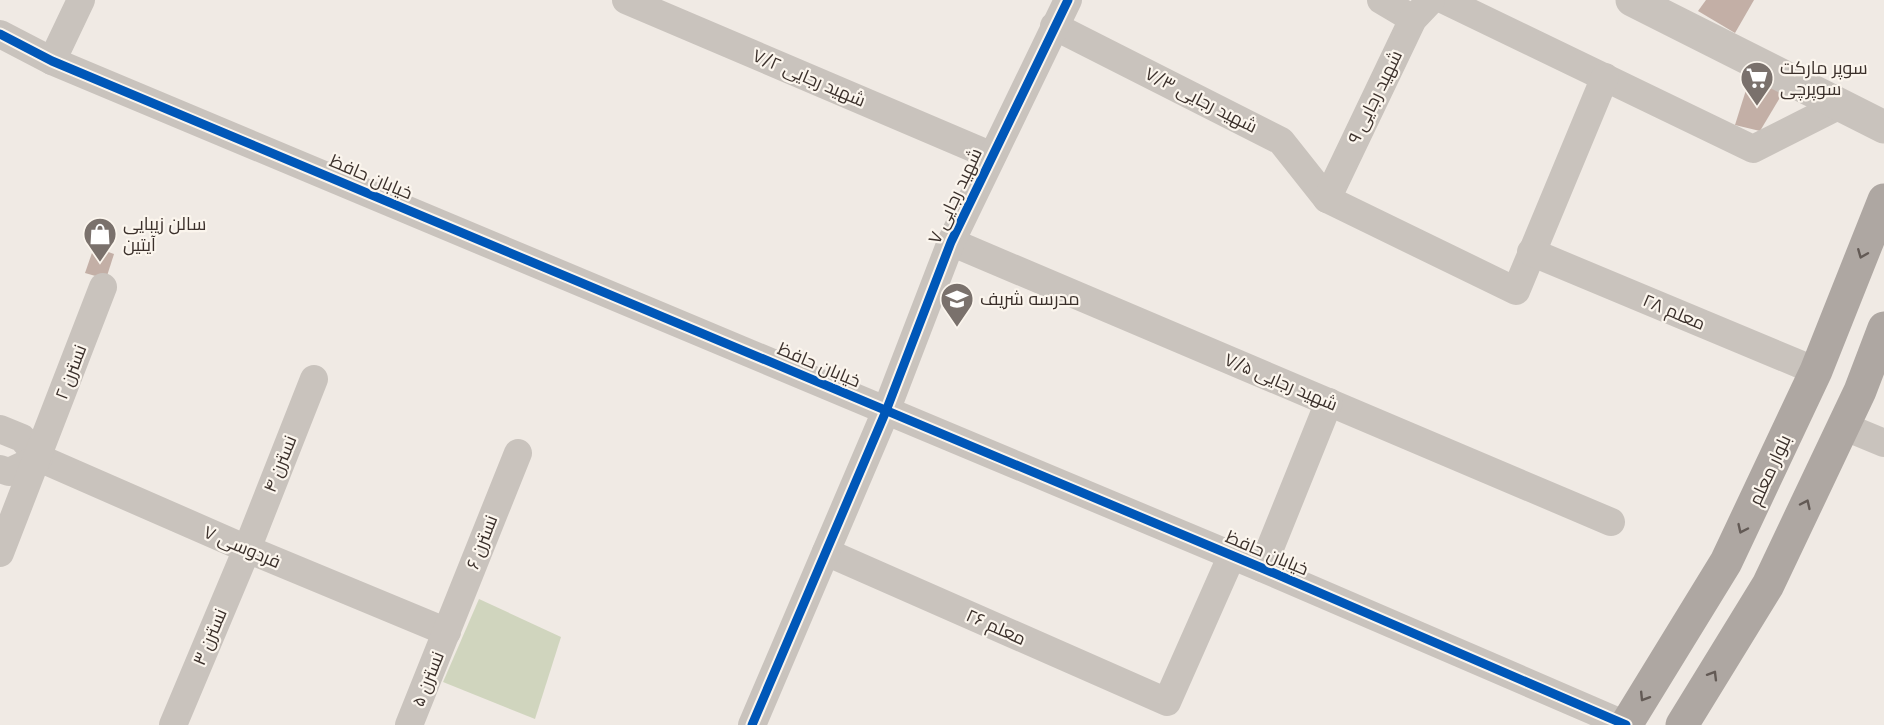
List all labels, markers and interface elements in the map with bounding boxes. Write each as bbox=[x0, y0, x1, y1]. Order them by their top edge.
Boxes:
street label: شهید رجایی ۷/۲ bbox=[749, 44, 869, 112]
street label: شهید رجایی ۹ bbox=[1343, 47, 1407, 147]
place label: سوپر مارکت سوپرچی bbox=[1780, 57, 1868, 101]
supermarket icon: سوپر مارکت سوپرچی bbox=[1739, 60, 1775, 107]
street label: شهید رجایی ۷/۳ bbox=[1141, 62, 1261, 138]
street label: شهید رجایی ۷ bbox=[923, 145, 987, 247]
street label: خیابان حافظ bbox=[326, 150, 416, 204]
place label: سالن زیبایی آیتین bbox=[123, 213, 206, 256]
shop icon: سالن زیبایی آیتین bbox=[82, 216, 118, 263]
one-way arrow bbox=[1857, 248, 1870, 259]
school or university icon: مدرسه شریف bbox=[939, 281, 975, 328]
place label: مدرسه شریف bbox=[980, 288, 1080, 310]
street label: معلم ۲۸ bbox=[1639, 289, 1709, 336]
street label: خیابان حافظ bbox=[774, 338, 864, 392]
street label: نسترن ۲ bbox=[50, 341, 92, 403]
street label: شهید رجایی ۷/۵ bbox=[1221, 348, 1341, 416]
street label: بلوار معلم bbox=[1744, 431, 1797, 509]
street label: نسترن ۴ bbox=[259, 432, 301, 496]
one-way arrow bbox=[1799, 500, 1811, 511]
street label: نسترن ۶ bbox=[462, 512, 502, 572]
street label: فردوسی ۷ bbox=[200, 521, 284, 573]
one-way arrow bbox=[1737, 522, 1749, 533]
street label: خیابان حافظ bbox=[1222, 526, 1312, 580]
street label: معلم ۲۶ bbox=[962, 604, 1029, 651]
street label: نسترن ۳ bbox=[188, 605, 232, 669]
street label: نسترن ۵ bbox=[407, 648, 449, 710]
one-way arrow bbox=[1705, 671, 1717, 681]
one-way arrow bbox=[1639, 691, 1651, 701]

